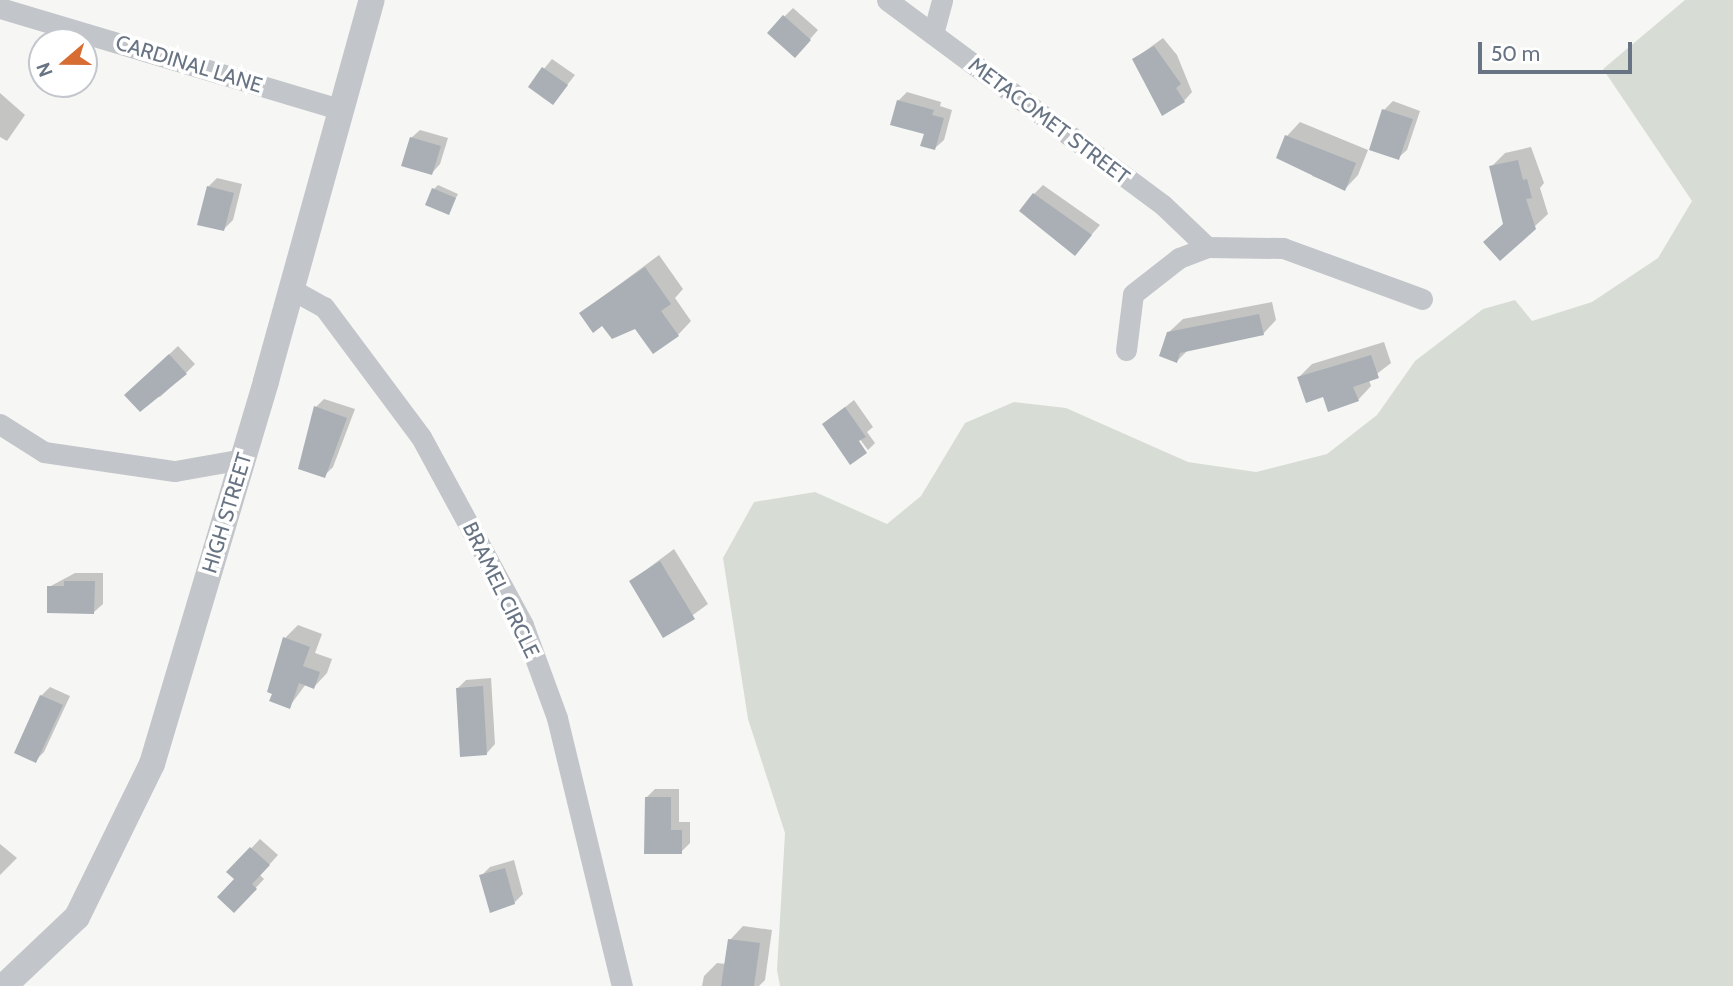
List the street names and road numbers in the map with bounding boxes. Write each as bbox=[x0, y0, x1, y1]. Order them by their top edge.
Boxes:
street label: CARDINAL LANE bbox=[113, 30, 265, 98]
street label: METACOMET STREET bbox=[963, 52, 1135, 190]
street label: HIGH STREET bbox=[197, 450, 257, 576]
street label: BRAMEL CIRCLE bbox=[457, 518, 545, 662]

